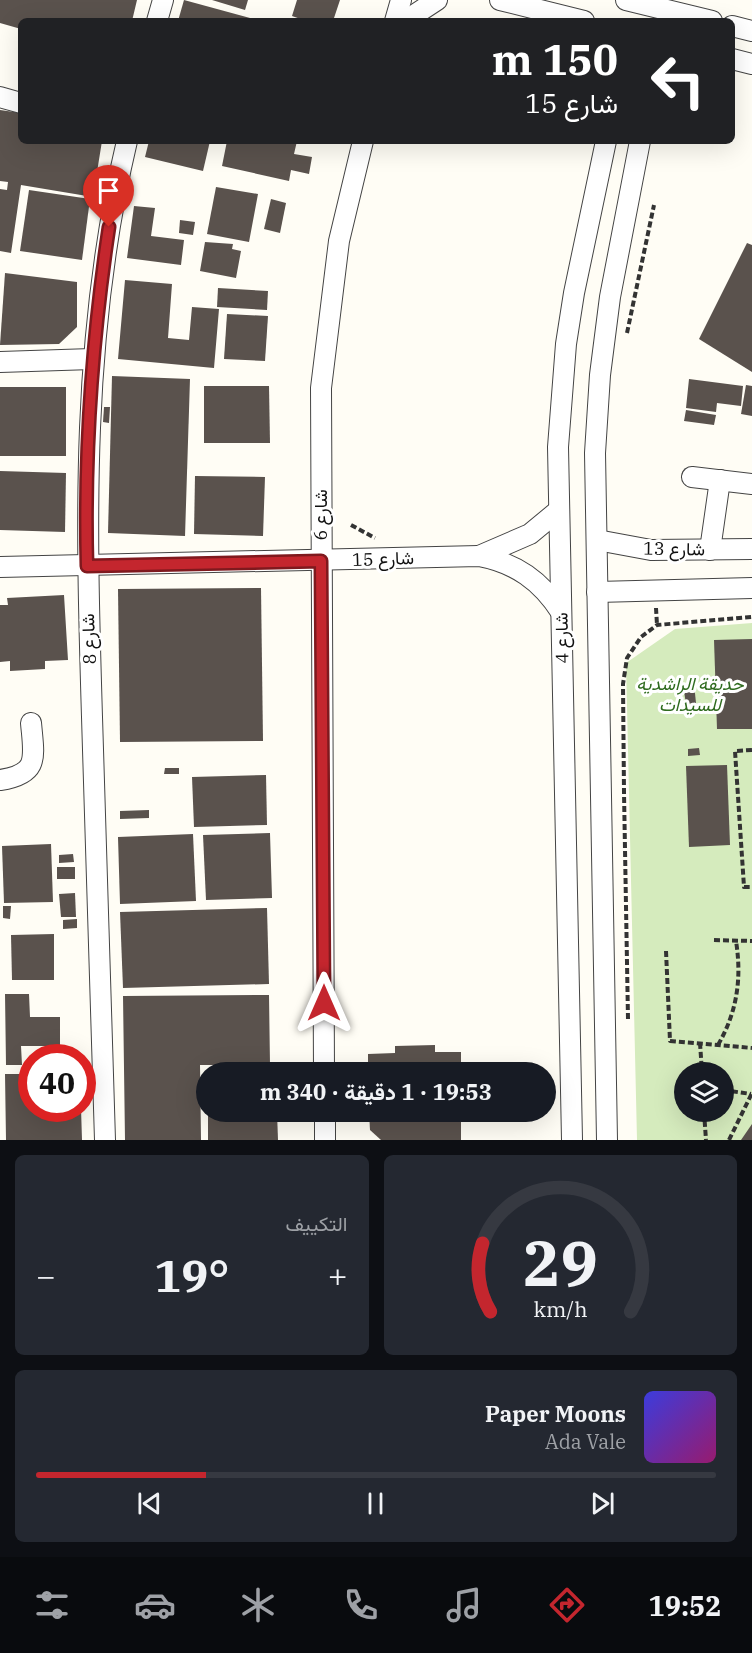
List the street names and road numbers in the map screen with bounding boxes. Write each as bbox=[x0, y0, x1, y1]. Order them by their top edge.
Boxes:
street label: شارع 6 bbox=[309, 489, 333, 541]
street label: شارع 13 bbox=[643, 536, 705, 562]
street label: شارع 15 bbox=[352, 546, 414, 572]
street label: شارع 4 bbox=[550, 612, 574, 664]
street label: شارع 8 bbox=[76, 613, 102, 665]

